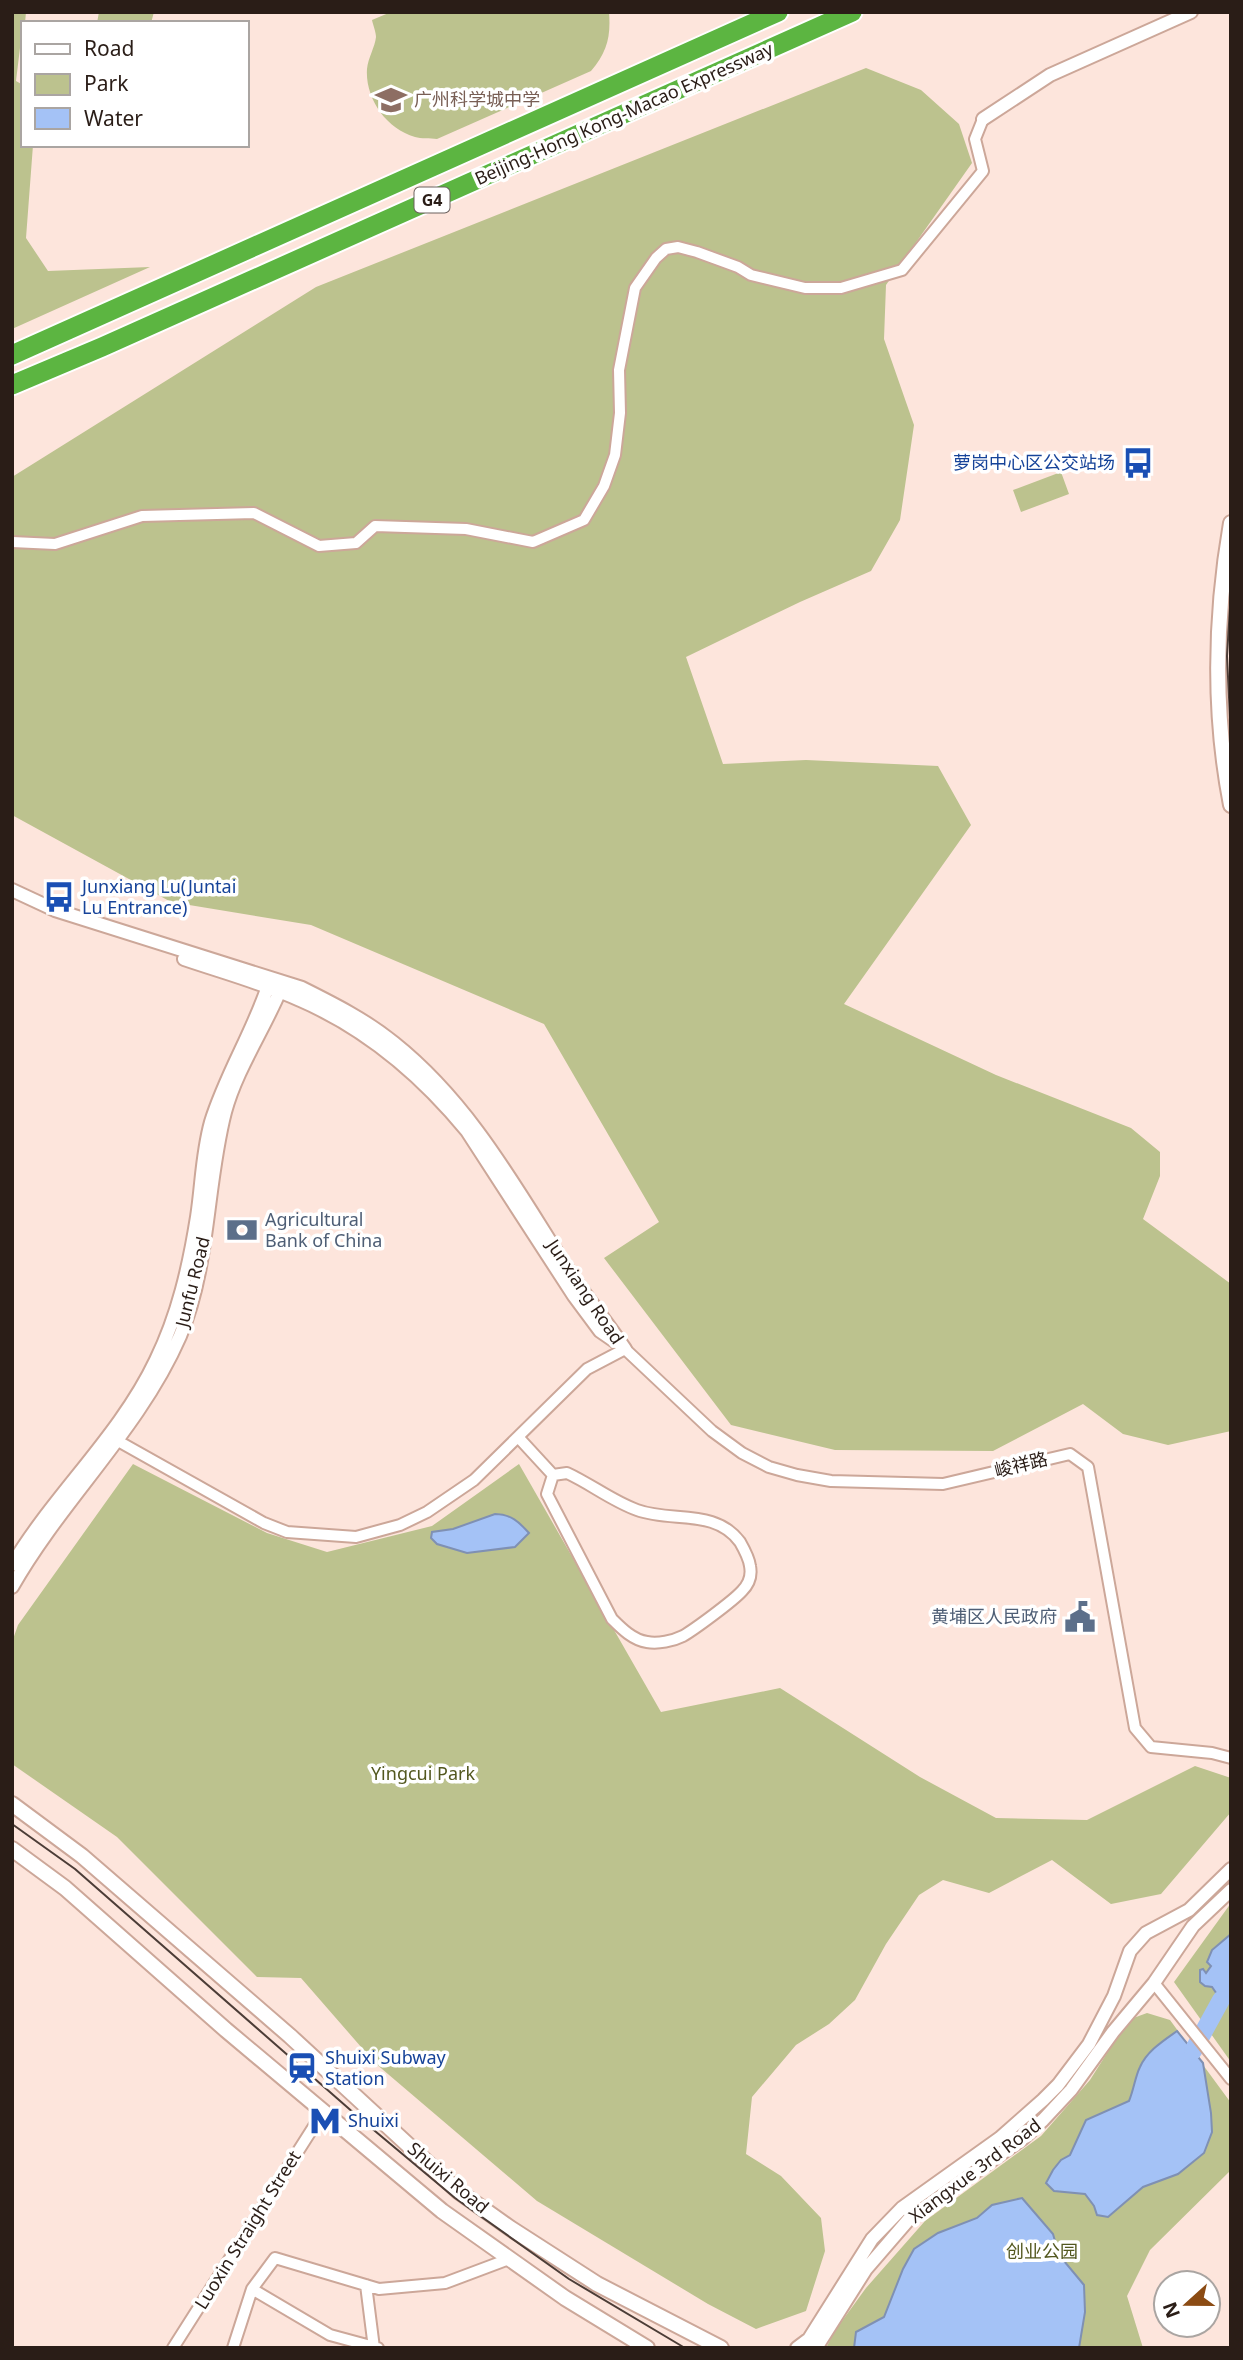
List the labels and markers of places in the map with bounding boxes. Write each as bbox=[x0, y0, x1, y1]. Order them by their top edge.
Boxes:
school or university icon: 广州科学城中学 bbox=[374, 83, 408, 117]
place label: 广州科学城中学 bbox=[414, 87, 540, 111]
bus stop icon: 萝岗中心区公交站场 bbox=[1121, 446, 1155, 480]
place label: 萝岗中心区公交站场 bbox=[953, 450, 1115, 474]
place label: Junxiang Lu(Juntai Lu Entrance) bbox=[80, 874, 236, 919]
bus stop icon: Junxiang Lu(Juntai Lu Entrance) bbox=[42, 880, 76, 914]
place label: Agricultural Bank of China bbox=[265, 1207, 382, 1252]
bank icon: Agricultural Bank of China bbox=[225, 1213, 259, 1247]
public building icon: 黄埔区人民政府 bbox=[1063, 1600, 1097, 1634]
place label: 黄埔区人民政府 bbox=[931, 1604, 1057, 1628]
place label: Shuixi Subway Station bbox=[325, 2045, 447, 2090]
station icon: Shuixi Subway Station bbox=[285, 2051, 319, 2085]
metro station icon: Shuixi bbox=[308, 2104, 342, 2138]
place label: Shuixi bbox=[348, 2108, 399, 2132]

